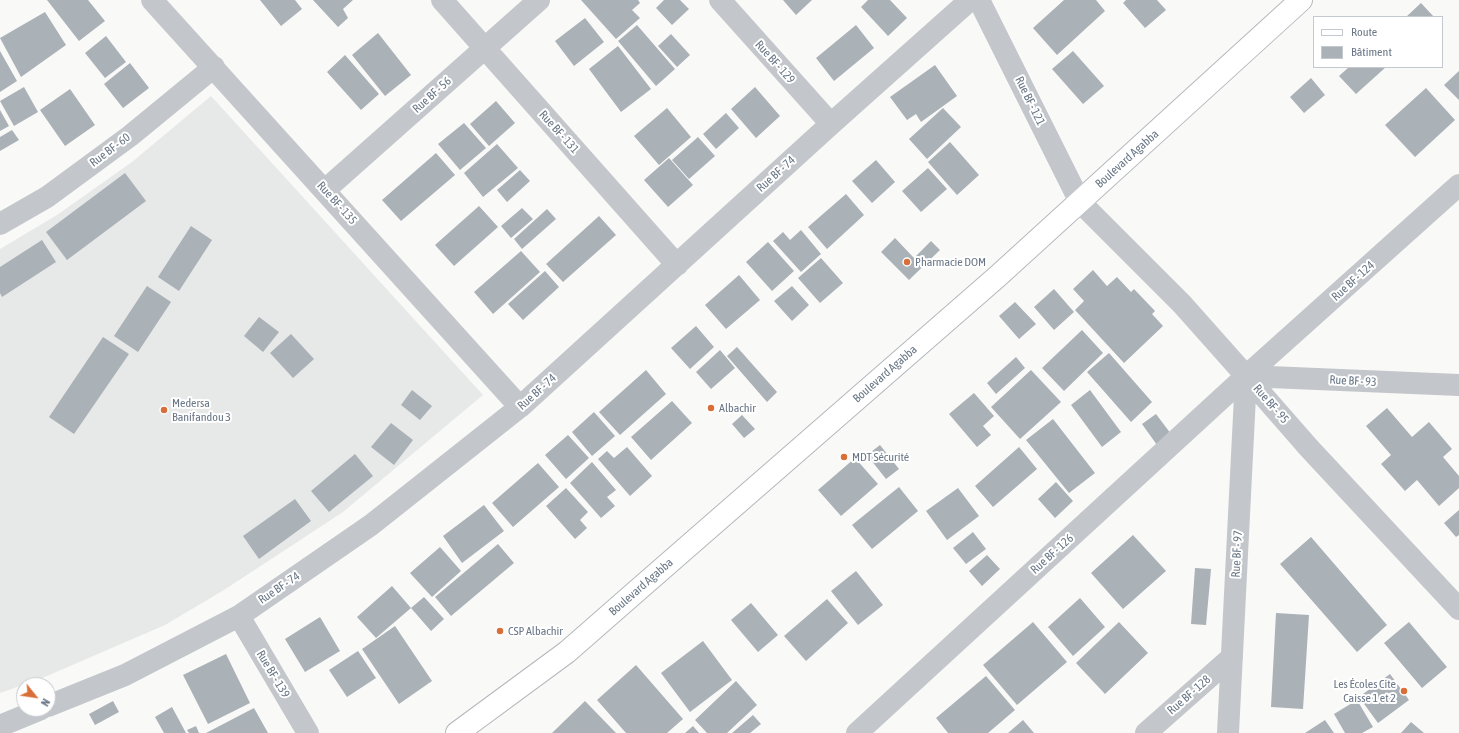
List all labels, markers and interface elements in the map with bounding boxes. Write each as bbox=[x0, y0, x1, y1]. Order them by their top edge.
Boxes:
legend bbox=[1313, 16, 1443, 68]
text: Route bbox=[1351, 25, 1377, 39]
street label: Rue BF - 129 bbox=[752, 38, 798, 86]
text: Bâtiment bbox=[1351, 45, 1392, 59]
street label: Rue BF - 56 bbox=[410, 74, 454, 116]
street label: Rue BF - 121 bbox=[1012, 74, 1048, 128]
street label: Rue BF - 131 bbox=[536, 108, 582, 156]
street label: Boulevard Agabba bbox=[1092, 127, 1162, 191]
street label: Rue BF - 60 bbox=[87, 130, 133, 170]
street label: Rue BF - 74 bbox=[754, 153, 798, 195]
street label: Rue BF - 135 bbox=[314, 179, 360, 227]
place label: Pharmacie DOM bbox=[915, 255, 986, 269]
marker: Pharmacie DOM bbox=[902, 257, 912, 267]
street label: Rue BF - 124 bbox=[1329, 258, 1377, 304]
street label: Boulevard Agabba bbox=[850, 342, 920, 406]
street label: Rue BF - 74 bbox=[515, 371, 559, 413]
street label: Rue BF - 93 bbox=[1329, 373, 1377, 389]
street label: Rue BF - 95 bbox=[1250, 382, 1292, 426]
place label: Medersa Banifandou 3 bbox=[172, 396, 231, 424]
place label: Albachir bbox=[719, 401, 756, 415]
marker: Albachir bbox=[706, 403, 716, 413]
marker: Medersa Banifandou 3 bbox=[159, 405, 169, 415]
place label: MDT Sécurité bbox=[852, 450, 909, 464]
marker: MDT Sécurité bbox=[839, 452, 849, 462]
street label: Rue BF - 97 bbox=[1229, 530, 1245, 578]
street label: Rue BF - 126 bbox=[1028, 531, 1076, 577]
street label: Boulevard Agabba bbox=[606, 555, 676, 619]
street label: Rue BF - 74 bbox=[255, 569, 303, 607]
place label: CSP Albachir bbox=[508, 624, 563, 638]
marker: CSP Albachir bbox=[495, 626, 505, 636]
street label: Rue BF - 139 bbox=[253, 648, 293, 700]
street label: Rue BF - 128 bbox=[1164, 672, 1214, 718]
north arrow bbox=[16, 677, 56, 717]
place label: Les Écoles Cite Caisse 1 et 2 bbox=[1334, 677, 1396, 705]
marker: Les Écoles Cite Caisse 1 et 2 bbox=[1399, 686, 1409, 696]
text: N bbox=[39, 697, 52, 708]

